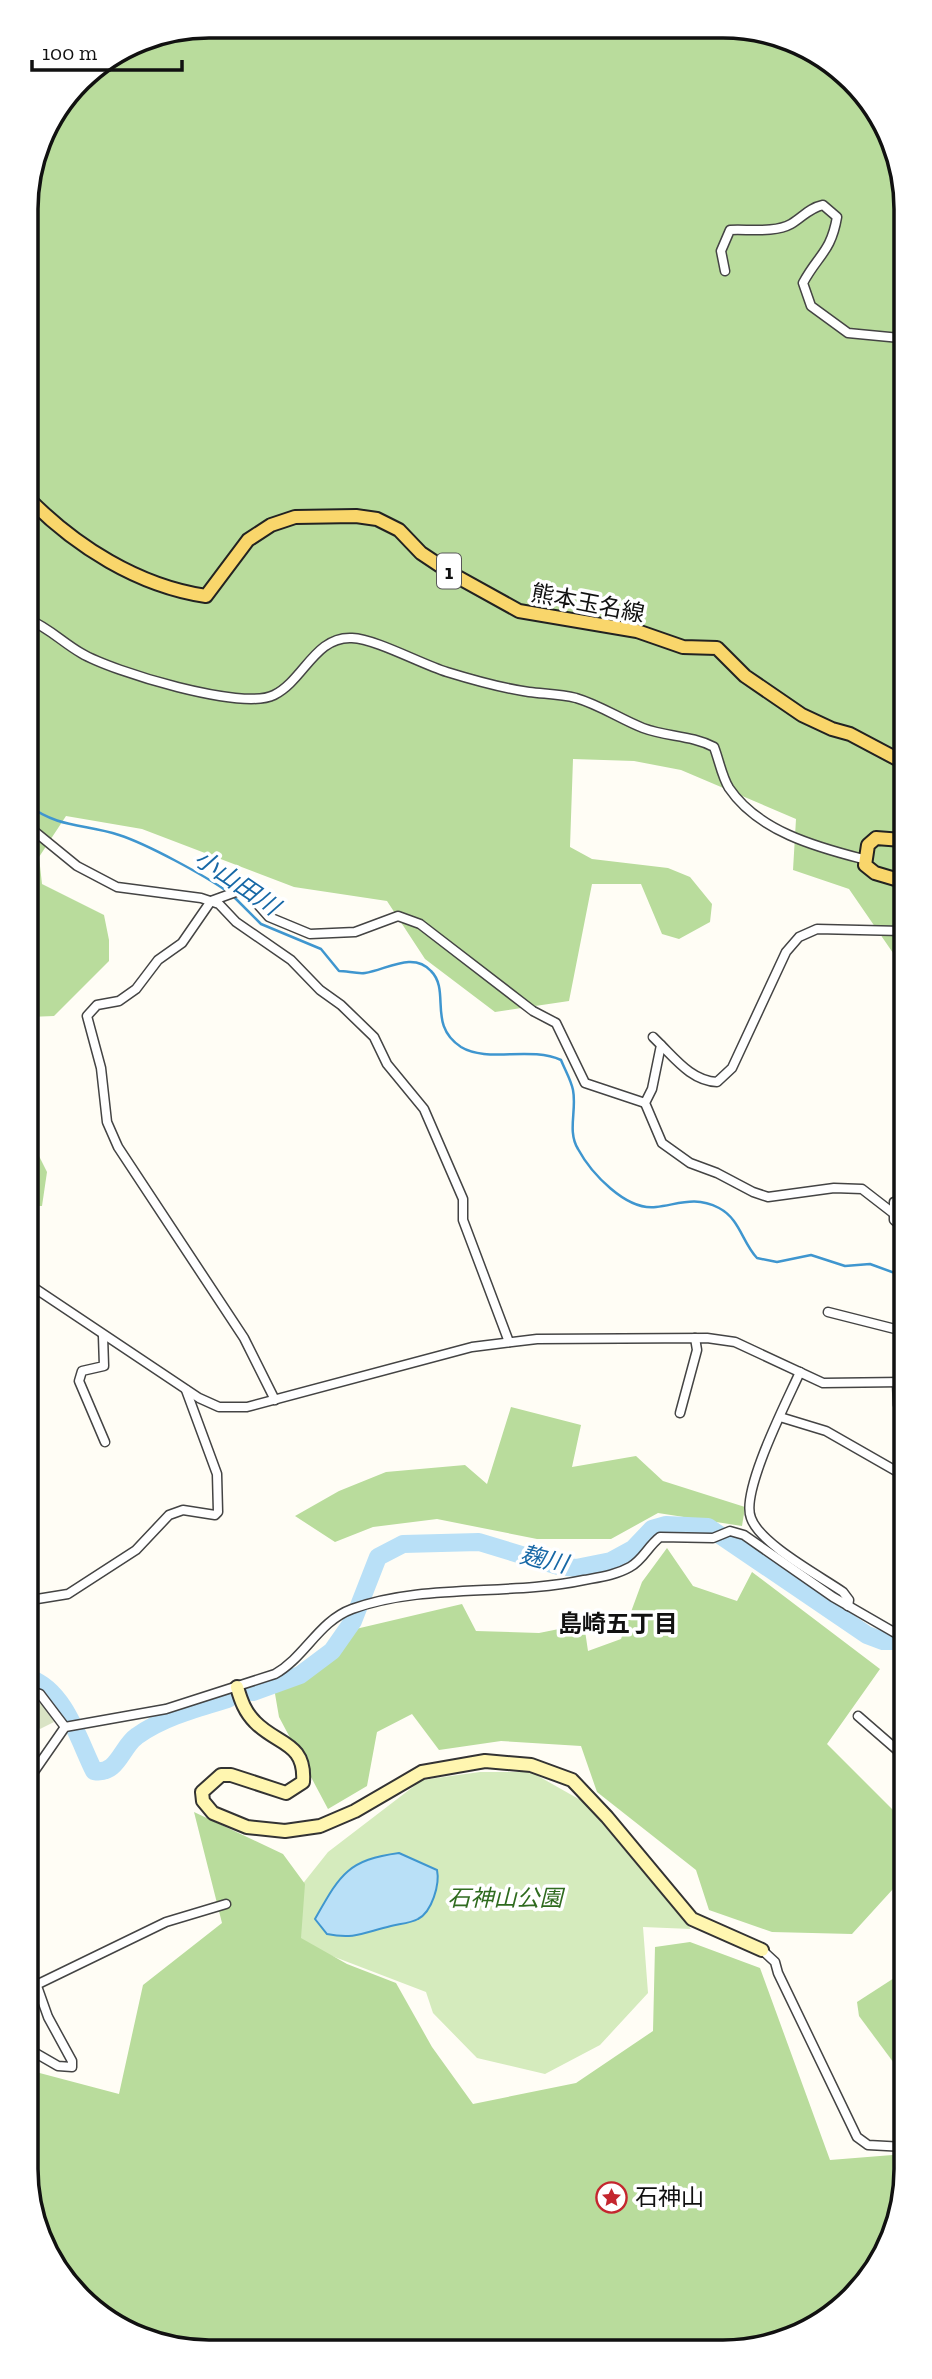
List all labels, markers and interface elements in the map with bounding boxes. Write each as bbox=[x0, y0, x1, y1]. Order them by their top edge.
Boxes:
scale bar bbox=[32, 28, 182, 72]
text: 100 m bbox=[42, 40, 97, 65]
road number: 1 bbox=[437, 554, 461, 588]
street label: 熊本玉名線 bbox=[529, 578, 647, 628]
water label: 小山田川 bbox=[189, 843, 287, 923]
water label: 麹川 bbox=[517, 1539, 574, 1579]
district label: 島崎五丁目 bbox=[558, 1609, 678, 1638]
park label: 石神山公園 bbox=[448, 1884, 566, 1912]
place icon: 石神山 bbox=[595, 2180, 629, 2214]
place label: 石神山 bbox=[635, 2183, 704, 2211]

